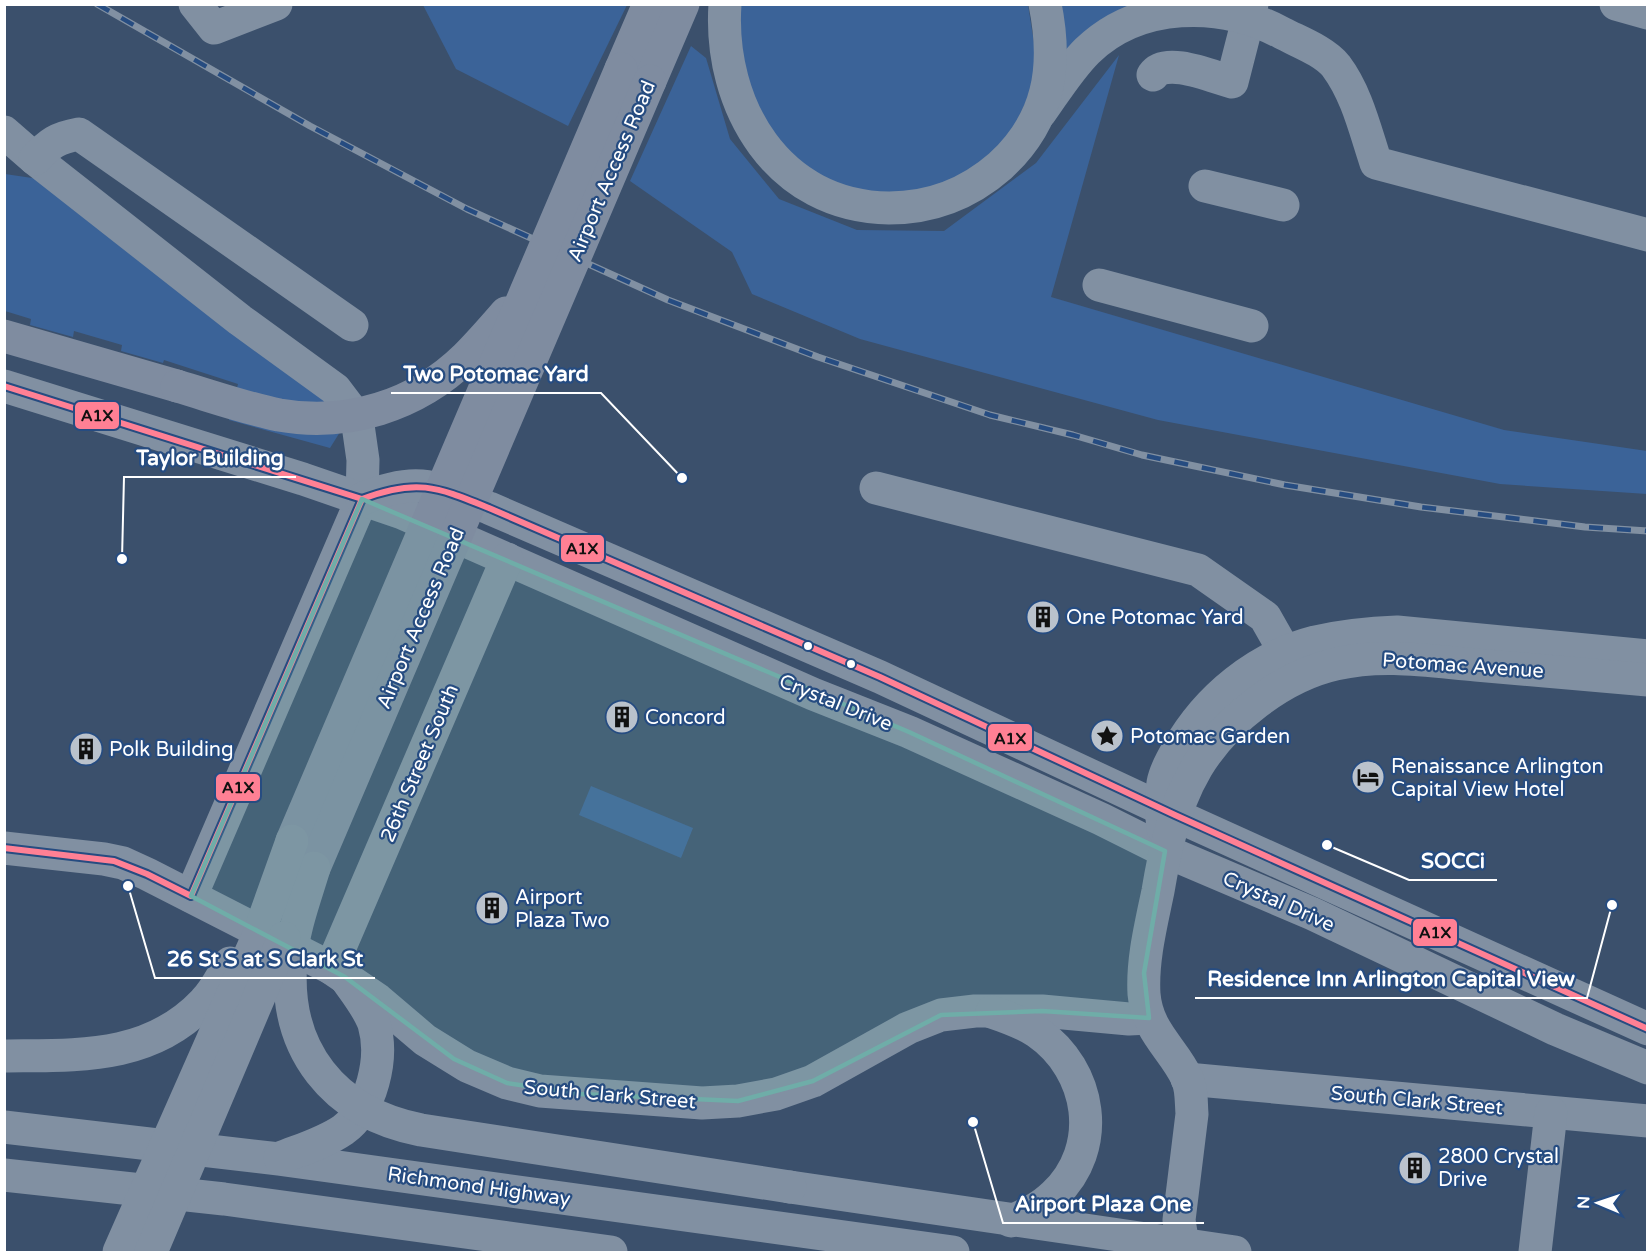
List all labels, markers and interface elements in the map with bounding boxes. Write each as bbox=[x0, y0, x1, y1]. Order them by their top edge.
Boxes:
street label: Airport Access Road bbox=[563, 77, 661, 266]
callout: Two Potomac Yard bbox=[391, 354, 601, 393]
text: Two Potomac Yard bbox=[402, 362, 589, 387]
line badge: A1X bbox=[74, 401, 120, 430]
text: A1X bbox=[81, 406, 114, 426]
callout: Taylor Building bbox=[124, 438, 296, 477]
text: Taylor Building bbox=[135, 446, 284, 471]
street label: Airport Access Road bbox=[372, 524, 470, 713]
line badge: A1X bbox=[560, 534, 605, 563]
text: A1X bbox=[566, 539, 599, 559]
building icon: One Potomac Yard bbox=[1025, 599, 1061, 635]
place label: One Potomac Yard bbox=[1066, 606, 1244, 630]
unlabelled marker bbox=[802, 640, 814, 652]
street label: Potomac Avenue bbox=[1381, 648, 1545, 684]
unlabelled marker bbox=[845, 658, 857, 670]
street label: Crystal Drive bbox=[775, 669, 896, 737]
street label: 26th Street South bbox=[376, 681, 464, 846]
building icon: Concord bbox=[604, 699, 640, 735]
place label: Concord bbox=[645, 706, 726, 730]
place icon: Potomac Garden bbox=[1089, 718, 1125, 754]
line badge: A1X bbox=[987, 723, 1033, 752]
place label: Potomac Garden bbox=[1130, 725, 1290, 749]
text: A1X bbox=[994, 729, 1027, 749]
building icon: Polk Building bbox=[68, 731, 104, 767]
place label: Polk Building bbox=[109, 738, 234, 762]
place label: Renaissance Arlington Capital View Hotel bbox=[1391, 755, 1604, 802]
hotel icon: Renaissance Arlington Capital View Hotel bbox=[1350, 759, 1386, 795]
line badge: A1X bbox=[215, 773, 261, 802]
text: A1X bbox=[222, 778, 255, 798]
callout: SOCCi bbox=[1409, 841, 1497, 880]
text: SOCCi bbox=[1421, 849, 1485, 874]
street label: Crystal Drive bbox=[1219, 867, 1338, 937]
place label: Airport Plaza Two bbox=[515, 886, 610, 933]
building icon: Airport Plaza Two bbox=[474, 890, 510, 926]
line badge: A1X bbox=[1412, 918, 1458, 947]
text: A1X bbox=[1419, 923, 1452, 943]
callout: 26 St S at S Clark St bbox=[155, 939, 375, 978]
text: 26 St S at S Clark St bbox=[167, 947, 363, 972]
callout: Residence Inn Arlington Capital View bbox=[1195, 959, 1587, 998]
text: Residence Inn Arlington Capital View bbox=[1207, 967, 1575, 992]
street label: South Clark Street bbox=[523, 1076, 697, 1115]
street label: South Clark Street bbox=[1330, 1082, 1504, 1121]
place label: 2800 Crystal Drive bbox=[1438, 1145, 1559, 1192]
building icon: 2800 Crystal Drive bbox=[1397, 1150, 1433, 1186]
street label: Richmond Highway bbox=[386, 1162, 572, 1212]
north arrow bbox=[1568, 1173, 1628, 1233]
callout: Airport Plaza One bbox=[1003, 1184, 1204, 1223]
text: Airport Plaza One bbox=[1015, 1192, 1191, 1217]
text: N bbox=[1574, 1196, 1594, 1209]

